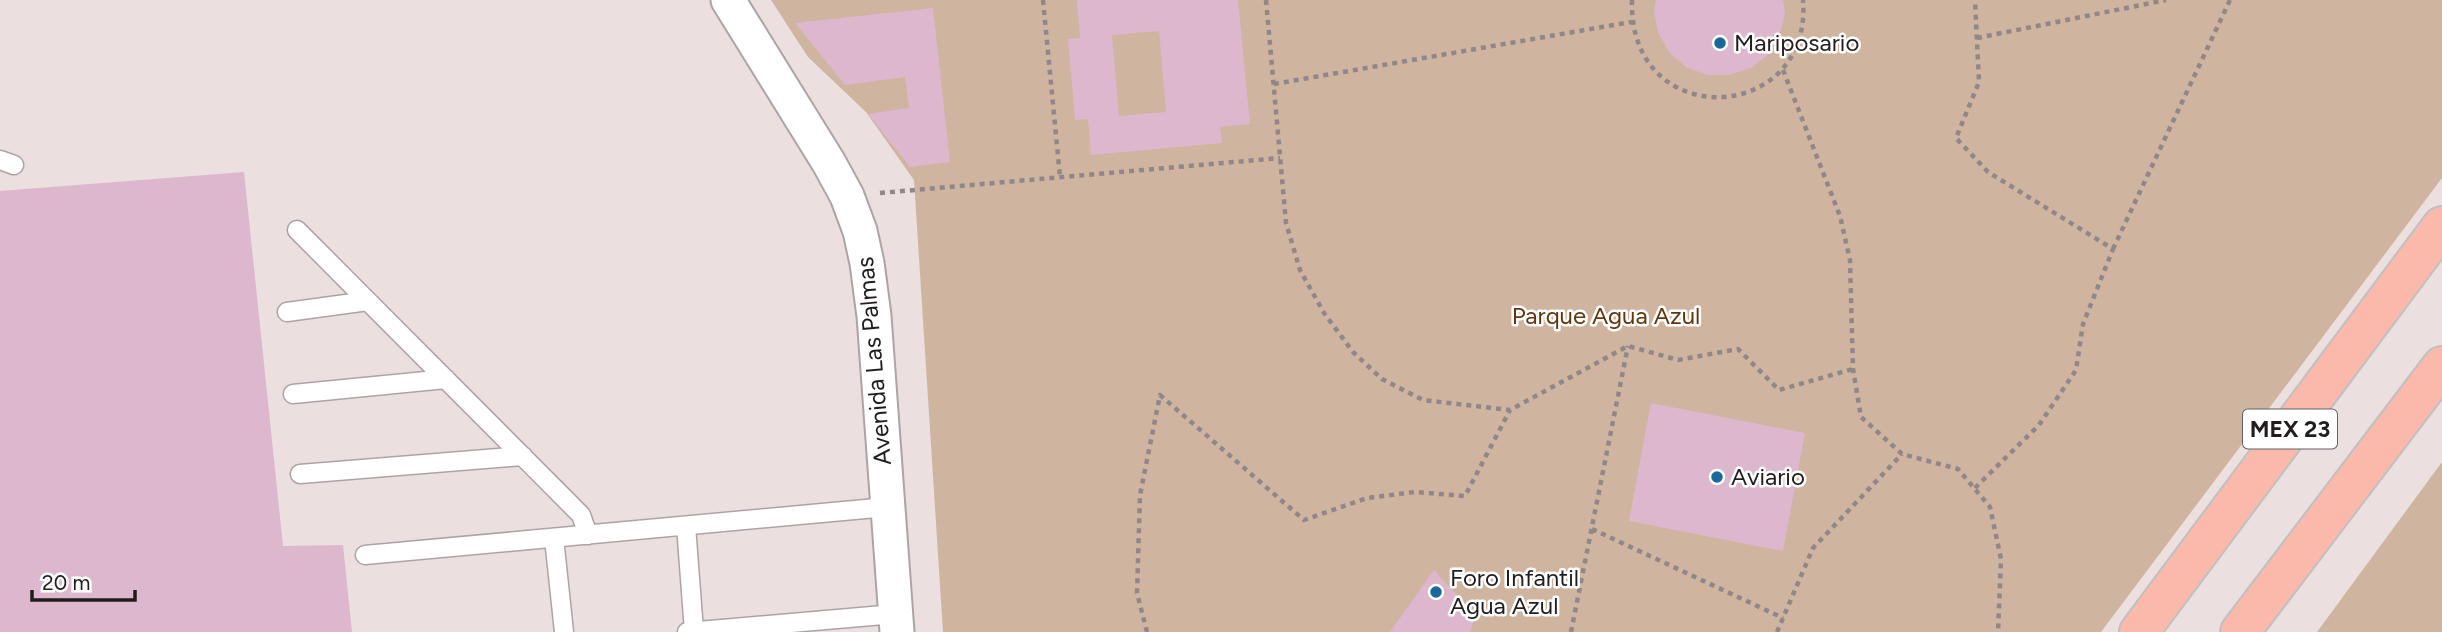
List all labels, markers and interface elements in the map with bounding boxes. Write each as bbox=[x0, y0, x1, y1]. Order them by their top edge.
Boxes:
place label: Mariposario bbox=[1734, 28, 1859, 57]
marker: Mariposario bbox=[1712, 35, 1728, 51]
street label: Avenida Las Palmas bbox=[850, 256, 897, 467]
park label: Parque Agua Azul bbox=[1512, 301, 1700, 330]
road number: MEX 23 bbox=[2243, 410, 2337, 448]
place label: Aviario bbox=[1731, 462, 1805, 491]
marker: Aviario bbox=[1709, 469, 1725, 485]
scale bar bbox=[32, 558, 135, 602]
place label: Foro Infantil Agua Azul bbox=[1450, 563, 1579, 620]
text: 20 m bbox=[42, 570, 90, 595]
marker: Foro Infantil Agua Azul bbox=[1428, 584, 1444, 600]

